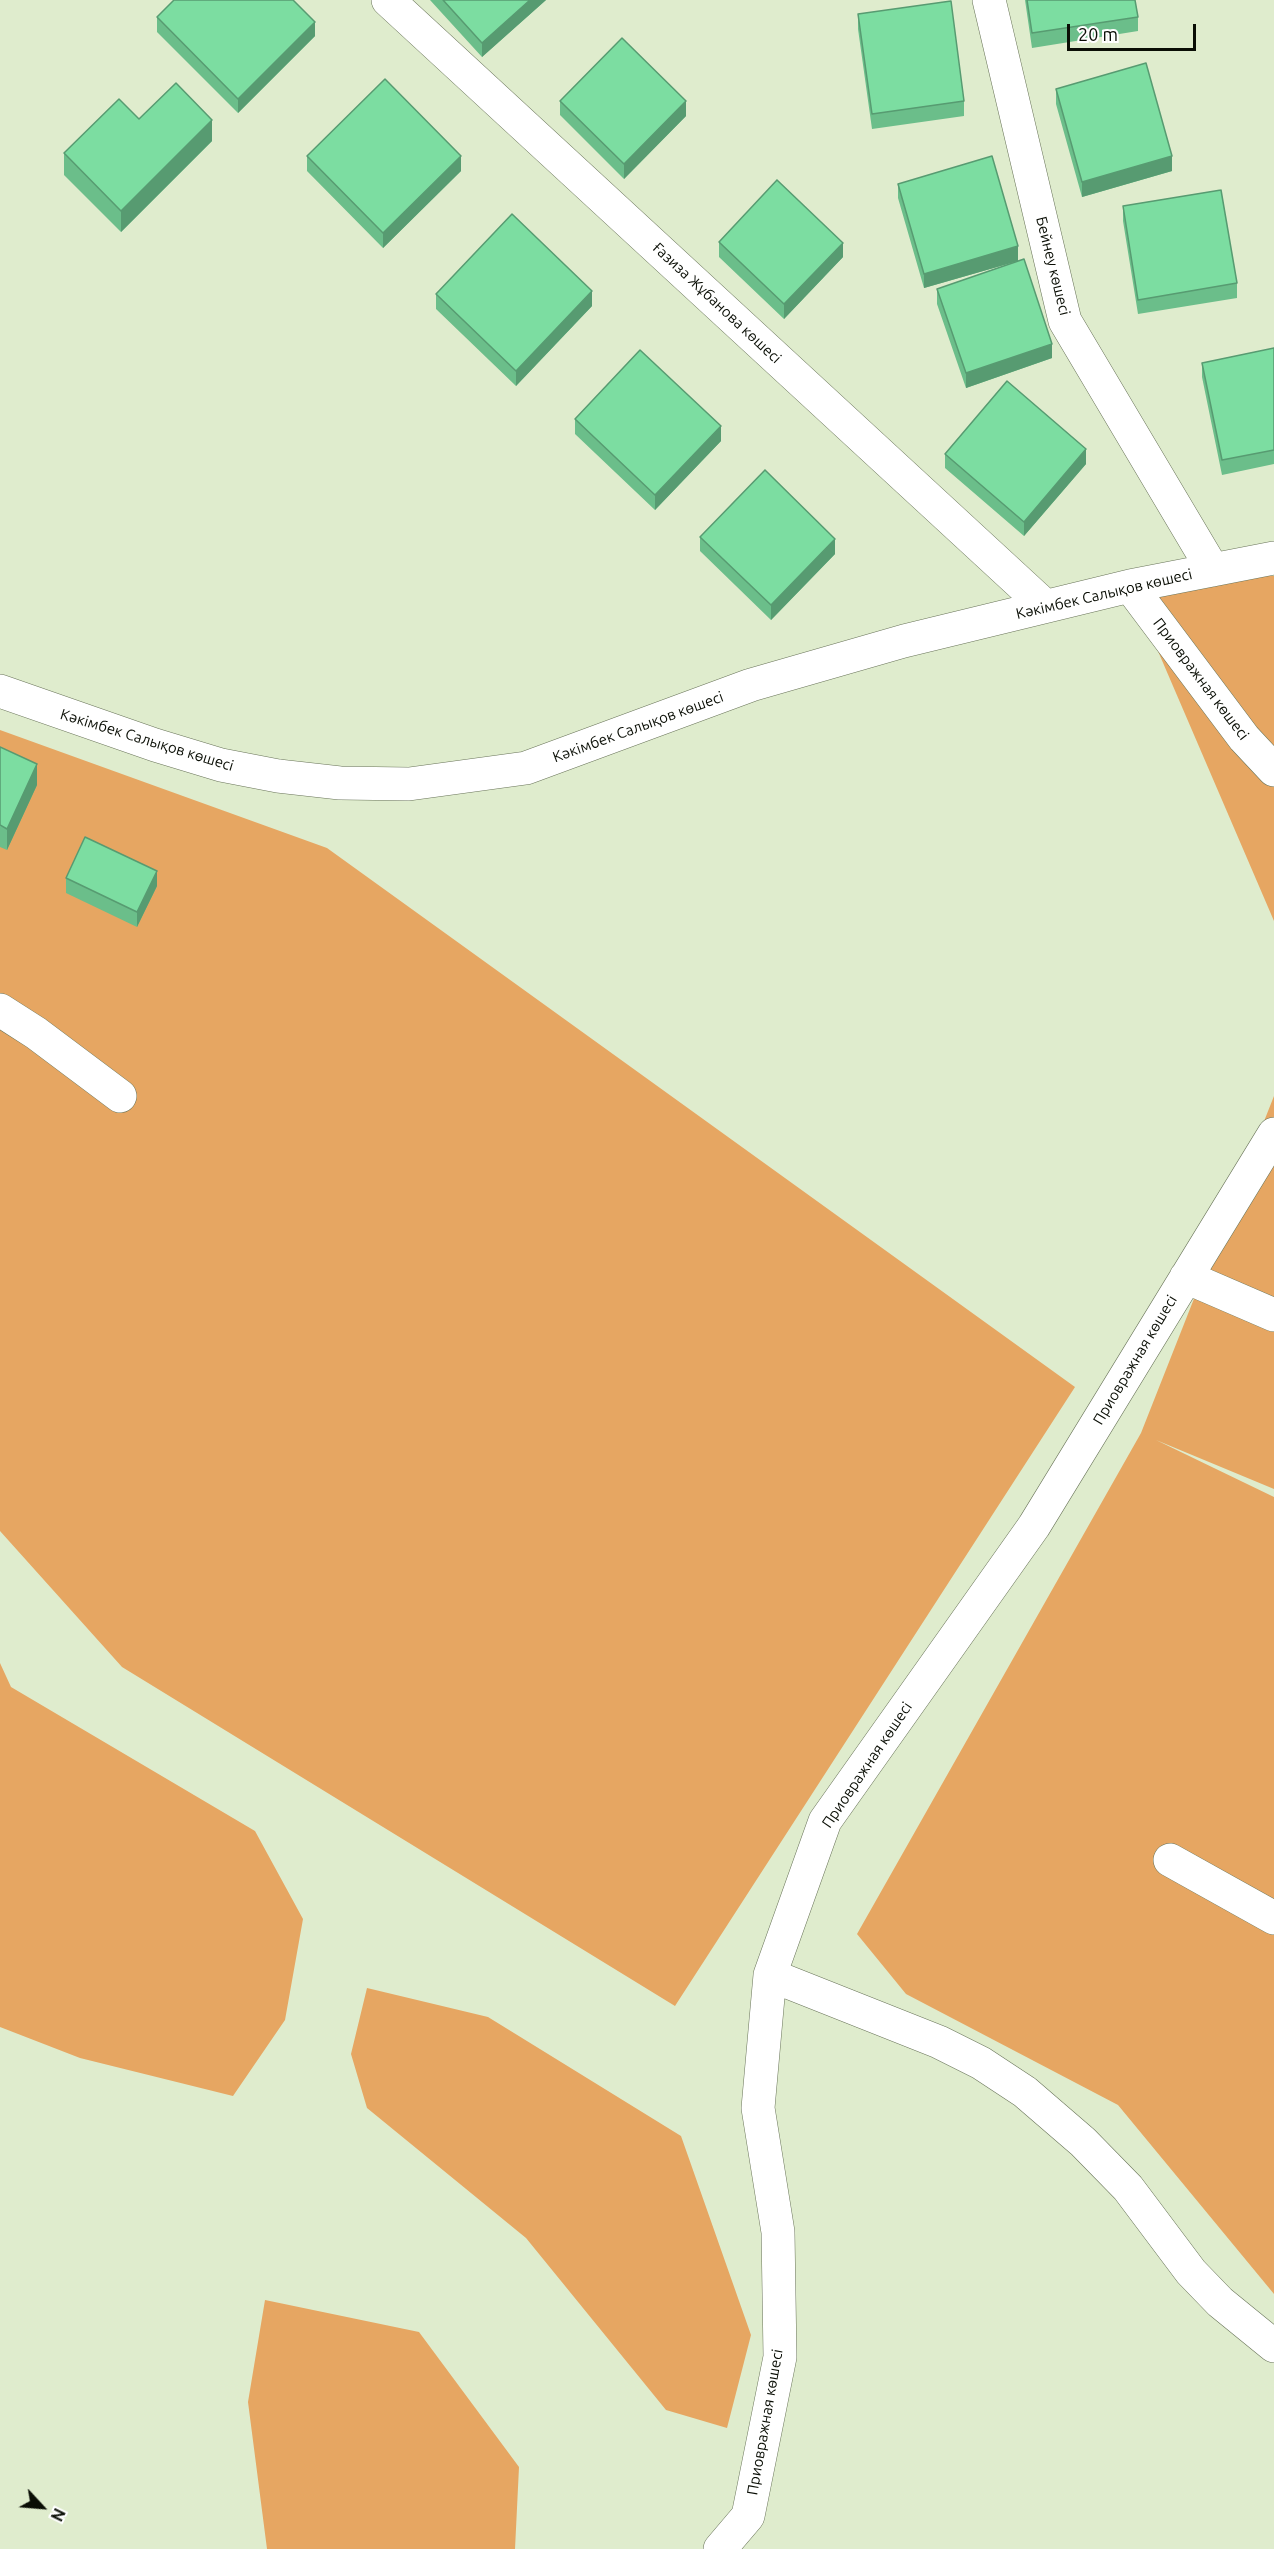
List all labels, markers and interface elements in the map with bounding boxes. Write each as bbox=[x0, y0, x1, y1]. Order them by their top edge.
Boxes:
scale bar bbox=[1070, 12, 1199, 50]
text: 20 m bbox=[1078, 24, 1118, 44]
street label: Бейнеу көшесі bbox=[1032, 215, 1074, 317]
street label: Ғазиза Жұбанова көшесі bbox=[649, 239, 785, 367]
street label: Кәкімбек Салықов көшесі bbox=[1014, 565, 1194, 623]
street label: Приовражная көшесі bbox=[1149, 615, 1253, 743]
street label: Кәкімбек Салықов көшесі bbox=[550, 688, 726, 766]
street label: Кәкімбек Салықов көшесі bbox=[58, 705, 236, 775]
street label: Приовражная көшесі bbox=[1089, 1292, 1181, 1428]
street label: Приовражная көшесі bbox=[818, 1699, 916, 1831]
street label: Приовражная көшесі bbox=[743, 2348, 787, 2496]
north arrow bbox=[12, 2477, 72, 2537]
text: N bbox=[47, 2506, 69, 2524]

